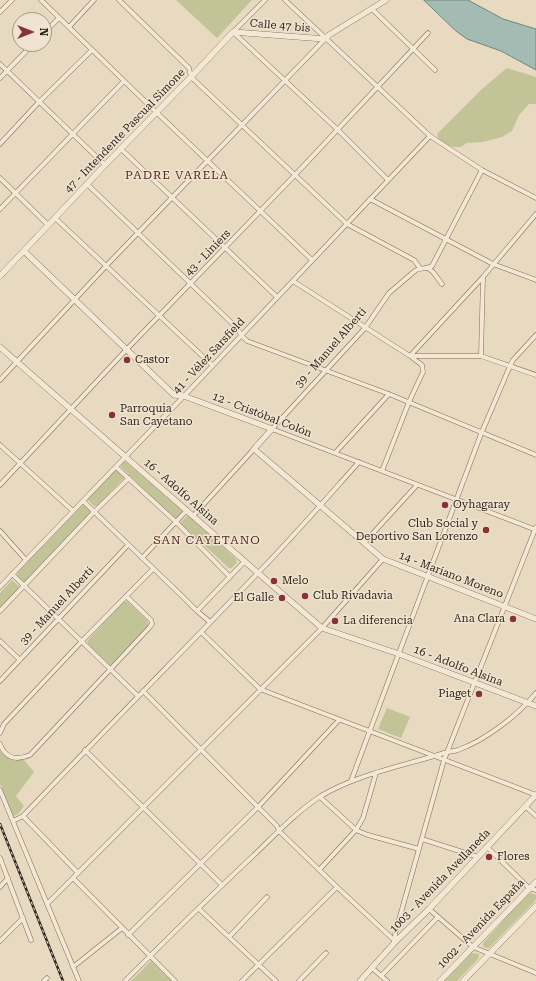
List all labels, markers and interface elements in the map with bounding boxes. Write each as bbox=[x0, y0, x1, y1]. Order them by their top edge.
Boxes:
north arrow bbox=[12, 12, 52, 52]
street label: Calle 47 bis bbox=[249, 17, 311, 35]
text: N bbox=[37, 28, 50, 36]
street label: 47 - Intendente Pascual Simone bbox=[62, 66, 188, 196]
district label: PADRE VARELA bbox=[125, 168, 229, 182]
street label: 43 - Liniers bbox=[183, 227, 233, 279]
street label: 39 - Manuel Alberti bbox=[293, 305, 369, 391]
street label: 41 - Vélez Sarsfield bbox=[170, 315, 248, 397]
place label: Castor bbox=[135, 353, 169, 367]
marker: Castor bbox=[122, 355, 132, 365]
street label: 12 - Cristóbal Colón bbox=[210, 390, 314, 440]
place label: Parroquia San Cayetano bbox=[120, 402, 193, 428]
marker: Parroquia San Cayetano bbox=[107, 410, 117, 420]
street label: 16 - Adolfo Alsina bbox=[141, 456, 221, 528]
place label: Oyhagaray bbox=[453, 498, 510, 512]
marker: Oyhagaray bbox=[440, 500, 450, 510]
place label: Club Social y Deportivo San Lorenzo bbox=[356, 517, 478, 543]
marker: Club Social y Deportivo San Lorenzo bbox=[481, 525, 491, 535]
district label: SAN CAYETANO bbox=[153, 533, 261, 547]
street label: 14 - Mariano Moreno bbox=[397, 549, 505, 601]
street label: 39 - Manuel Alberti bbox=[17, 564, 97, 648]
place label: Melo bbox=[282, 574, 308, 588]
marker: Melo bbox=[269, 576, 279, 586]
place label: Club Rivadavia bbox=[313, 589, 393, 603]
place label: El Galle bbox=[233, 591, 274, 605]
marker: Club Rivadavia bbox=[300, 591, 310, 601]
marker: El Galle bbox=[277, 593, 287, 603]
place label: Ana Clara bbox=[454, 612, 505, 626]
place label: La diferencia bbox=[343, 614, 413, 628]
marker: Ana Clara bbox=[508, 614, 518, 624]
marker: La diferencia bbox=[330, 616, 340, 626]
street label: 16 - Adolfo Alsina bbox=[412, 643, 504, 689]
place label: Piaget bbox=[438, 687, 471, 701]
marker: Piaget bbox=[474, 689, 484, 699]
street label: 1003 - Avenida Avellaneda bbox=[387, 826, 493, 936]
place label: Flores bbox=[497, 850, 529, 864]
marker: Flores bbox=[484, 852, 494, 862]
street label: 1002 - Avenida España bbox=[435, 876, 527, 972]

